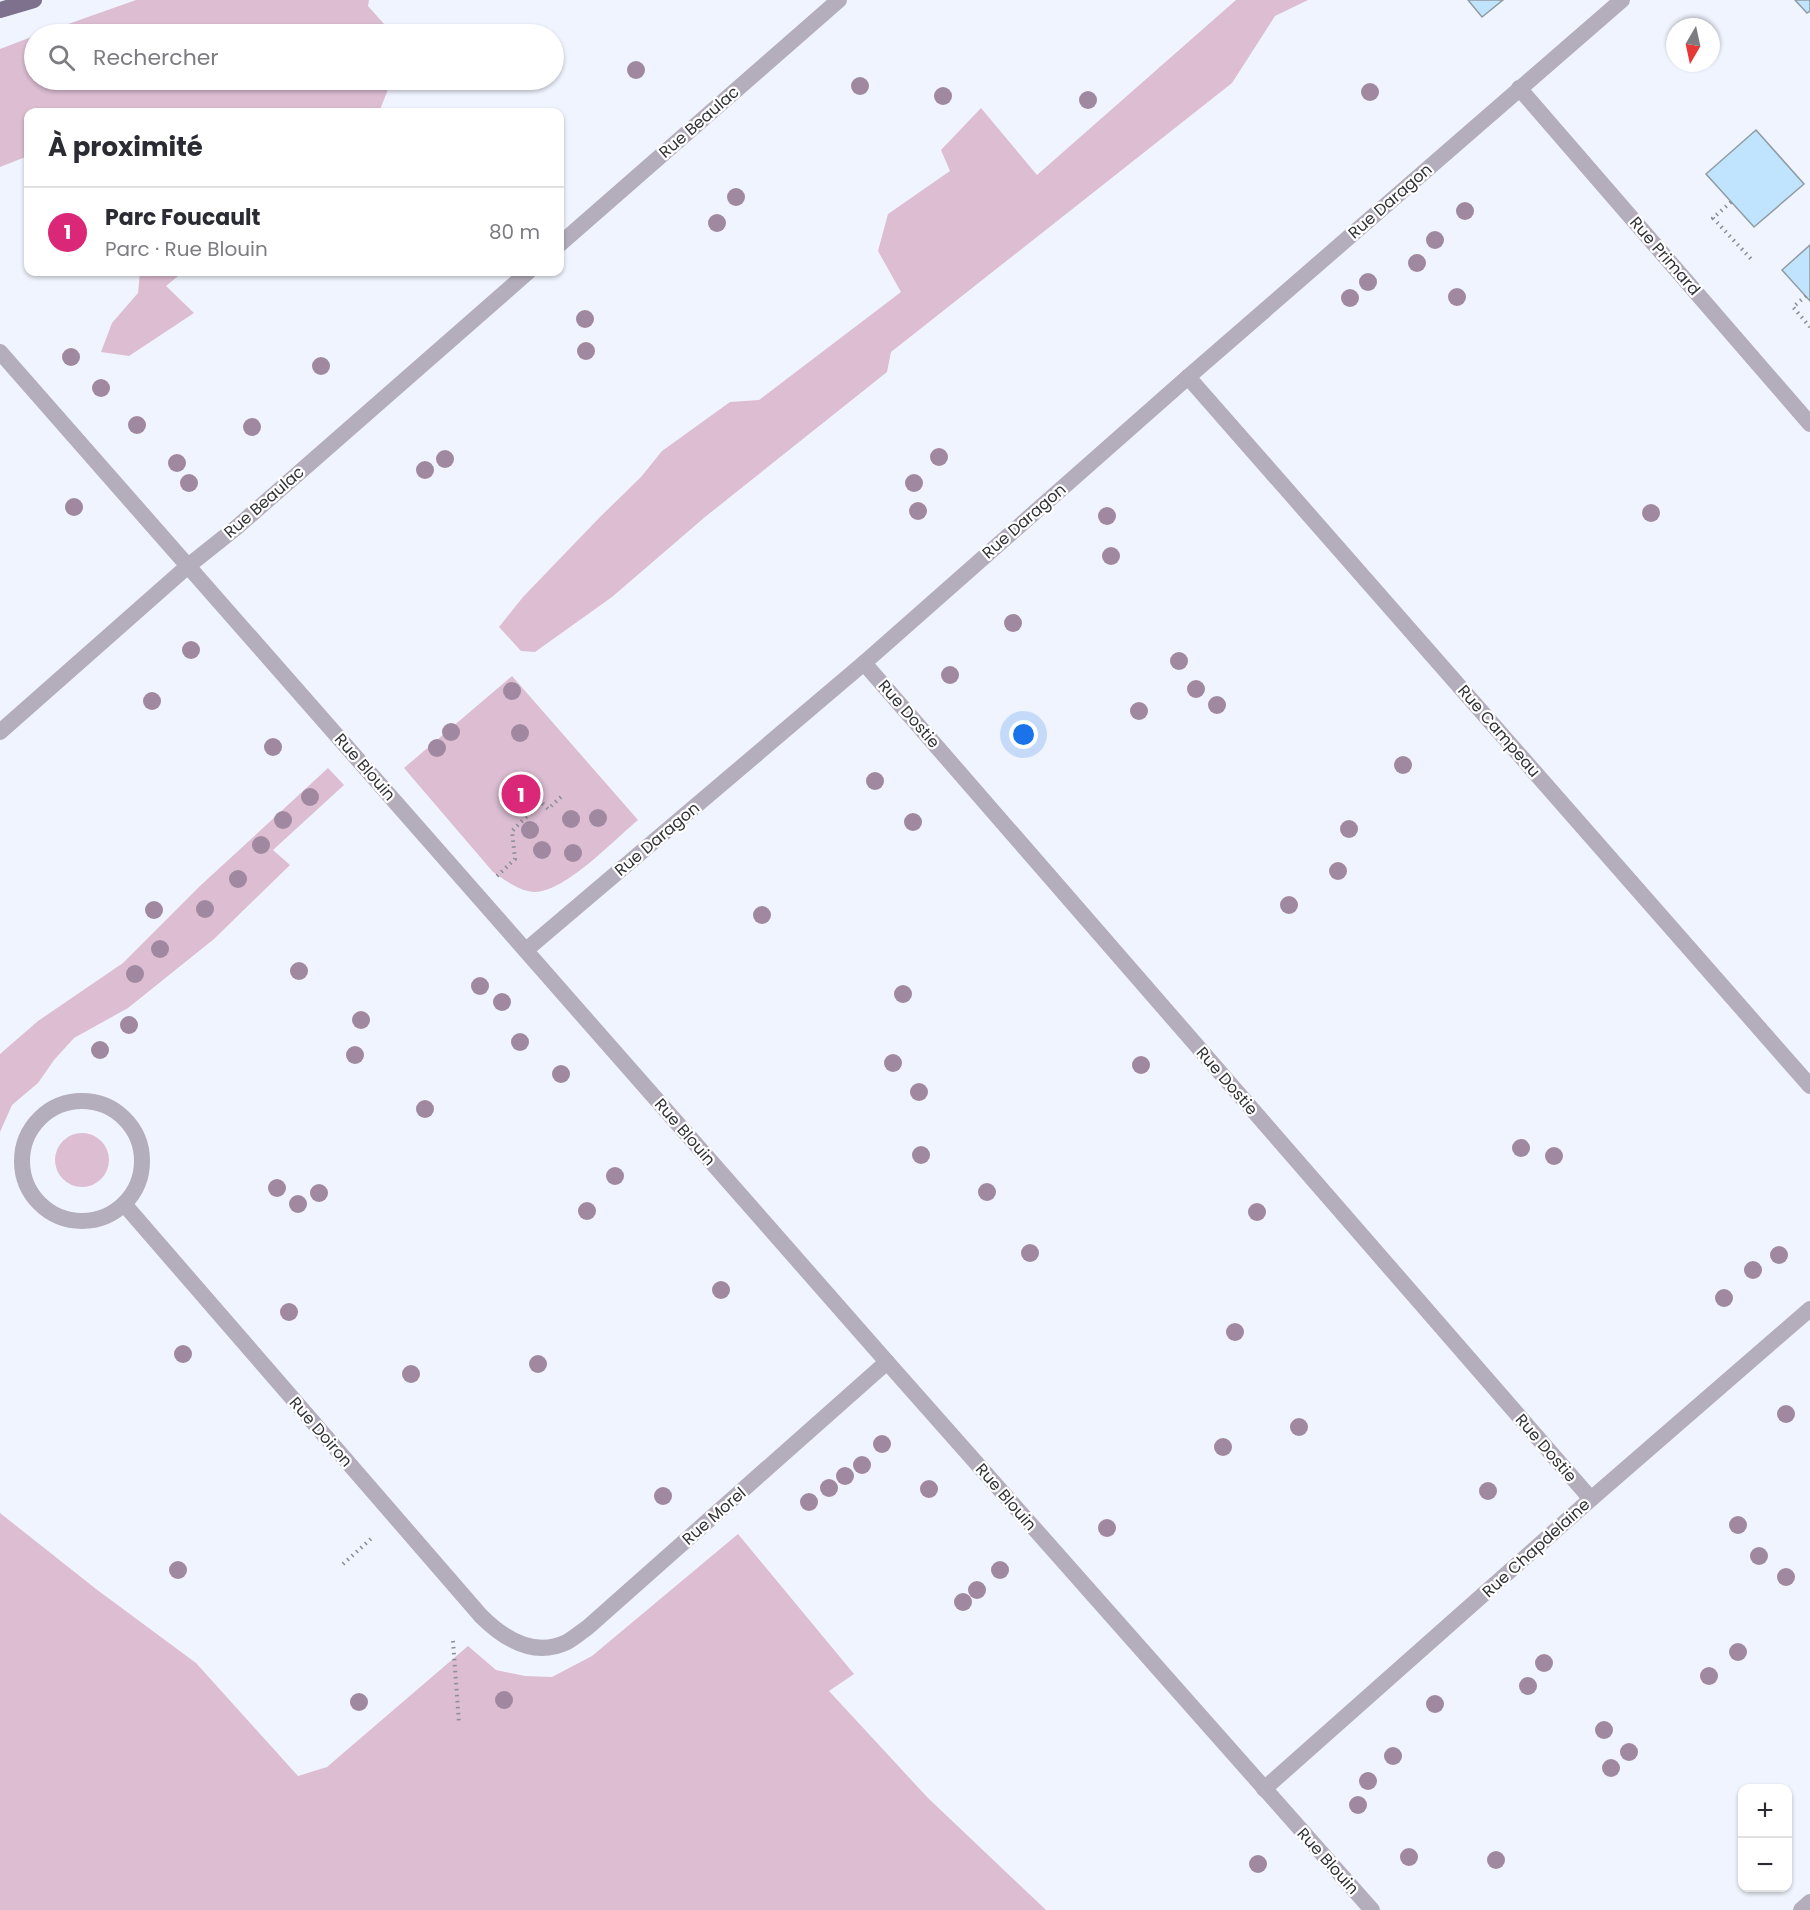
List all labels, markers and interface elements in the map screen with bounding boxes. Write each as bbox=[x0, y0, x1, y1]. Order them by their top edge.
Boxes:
north arrow bbox=[1666, 18, 1720, 72]
search box bbox=[24, 24, 564, 90]
icon: search bbox=[45, 41, 78, 74]
text: Rechercher bbox=[93, 42, 219, 73]
street label: Rue Beaulac bbox=[654, 81, 744, 163]
text: À proximité bbox=[48, 129, 203, 165]
street label: Rue Daragon bbox=[1343, 158, 1437, 244]
text: Parc Foucault bbox=[105, 202, 260, 233]
street label: Rue Primard bbox=[1624, 212, 1706, 300]
text: 1 bbox=[64, 218, 71, 246]
text: 80 m bbox=[489, 218, 540, 246]
text: Parc · Rue Blouin bbox=[105, 235, 268, 263]
street label: Rue Beaulac bbox=[219, 461, 309, 543]
street label: Rue Daragon bbox=[977, 478, 1071, 564]
street label: Rue Dostie bbox=[873, 675, 945, 753]
street label: Rue Campeau bbox=[1452, 680, 1546, 782]
your location bbox=[1009, 720, 1038, 749]
street label: Rue Blouin bbox=[329, 728, 401, 806]
pin: 1 bbox=[502, 772, 540, 816]
street label: Rue Daragon bbox=[610, 797, 704, 881]
street label: Rue Dostie bbox=[1191, 1042, 1263, 1120]
street label: Rue Blouin bbox=[649, 1093, 721, 1171]
street label: Rue Doiron bbox=[284, 1392, 358, 1472]
street label: Rue Dostie bbox=[1510, 1409, 1582, 1487]
street label: Rue Blouin bbox=[970, 1458, 1042, 1536]
street label: Rue Morel bbox=[677, 1482, 751, 1550]
street label: Rue Chapdelaine bbox=[1477, 1493, 1595, 1603]
map controls bbox=[1738, 1784, 1792, 1892]
button: + bbox=[1738, 1784, 1792, 1838]
street label: Rue Blouin bbox=[1292, 1823, 1364, 1899]
button: − bbox=[1738, 1838, 1792, 1892]

